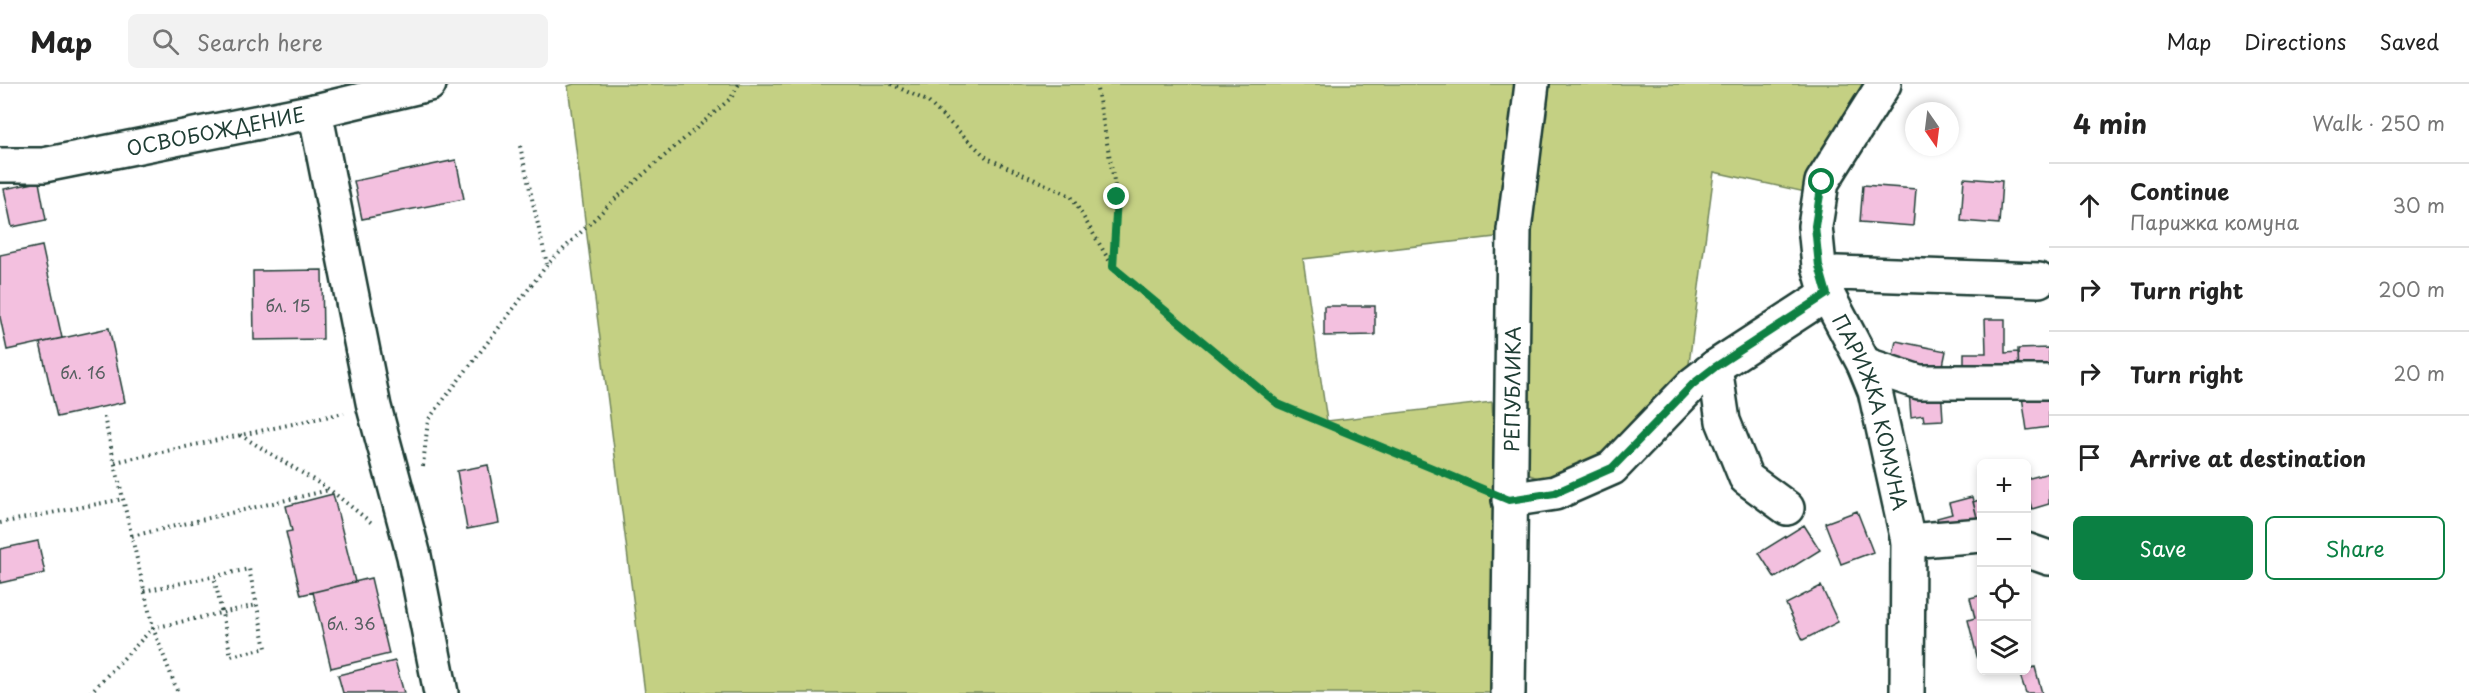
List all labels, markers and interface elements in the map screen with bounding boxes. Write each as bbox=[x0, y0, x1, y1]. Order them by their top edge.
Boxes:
search box bbox=[128, 14, 548, 68]
text: Map bbox=[30, 20, 92, 63]
icon: search bbox=[149, 25, 182, 58]
text: Search here bbox=[197, 25, 323, 58]
text: Map bbox=[2166, 25, 2211, 57]
text: Directions bbox=[2244, 25, 2346, 57]
text: Saved bbox=[2379, 25, 2439, 57]
street label: ОСВОБОЖДЕНИЕ bbox=[124, 98, 307, 163]
north arrow bbox=[1905, 102, 1959, 156]
text: 4 min bbox=[2073, 104, 2147, 143]
text: Walk · 250 m bbox=[2312, 108, 2445, 138]
route start bbox=[1808, 168, 1834, 194]
text: Continue bbox=[2130, 174, 2229, 207]
route end bbox=[1103, 183, 1129, 209]
icon: ahead bbox=[2073, 189, 2106, 222]
text: 30 m bbox=[2392, 190, 2445, 220]
text: Парижка комуна bbox=[2130, 207, 2299, 237]
icon: right bbox=[2073, 273, 2106, 306]
text: Turn right bbox=[2130, 273, 2243, 306]
text: 200 m bbox=[2378, 274, 2445, 304]
house number: бл. 15 bbox=[265, 293, 311, 317]
street label: ПАРИЖКА КОМУНА bbox=[1825, 308, 1916, 513]
street label: РЕПУБЛИКА bbox=[1496, 326, 1528, 452]
icon: right bbox=[2073, 357, 2106, 390]
text: Turn right bbox=[2130, 357, 2243, 390]
text: 20 m bbox=[2393, 358, 2445, 388]
house number: бл. 16 bbox=[60, 360, 106, 384]
icon: arrive bbox=[2073, 441, 2106, 474]
text: Arrive at destination bbox=[2130, 441, 2366, 474]
map controls bbox=[1977, 459, 2031, 675]
button: + bbox=[1977, 459, 2031, 513]
button: − bbox=[1977, 513, 2031, 567]
button: Save bbox=[2073, 516, 2253, 580]
button: Share bbox=[2265, 516, 2445, 580]
button: locate bbox=[1977, 567, 2031, 621]
house number: бл. 36 bbox=[327, 611, 375, 635]
button: layers bbox=[1977, 621, 2031, 675]

